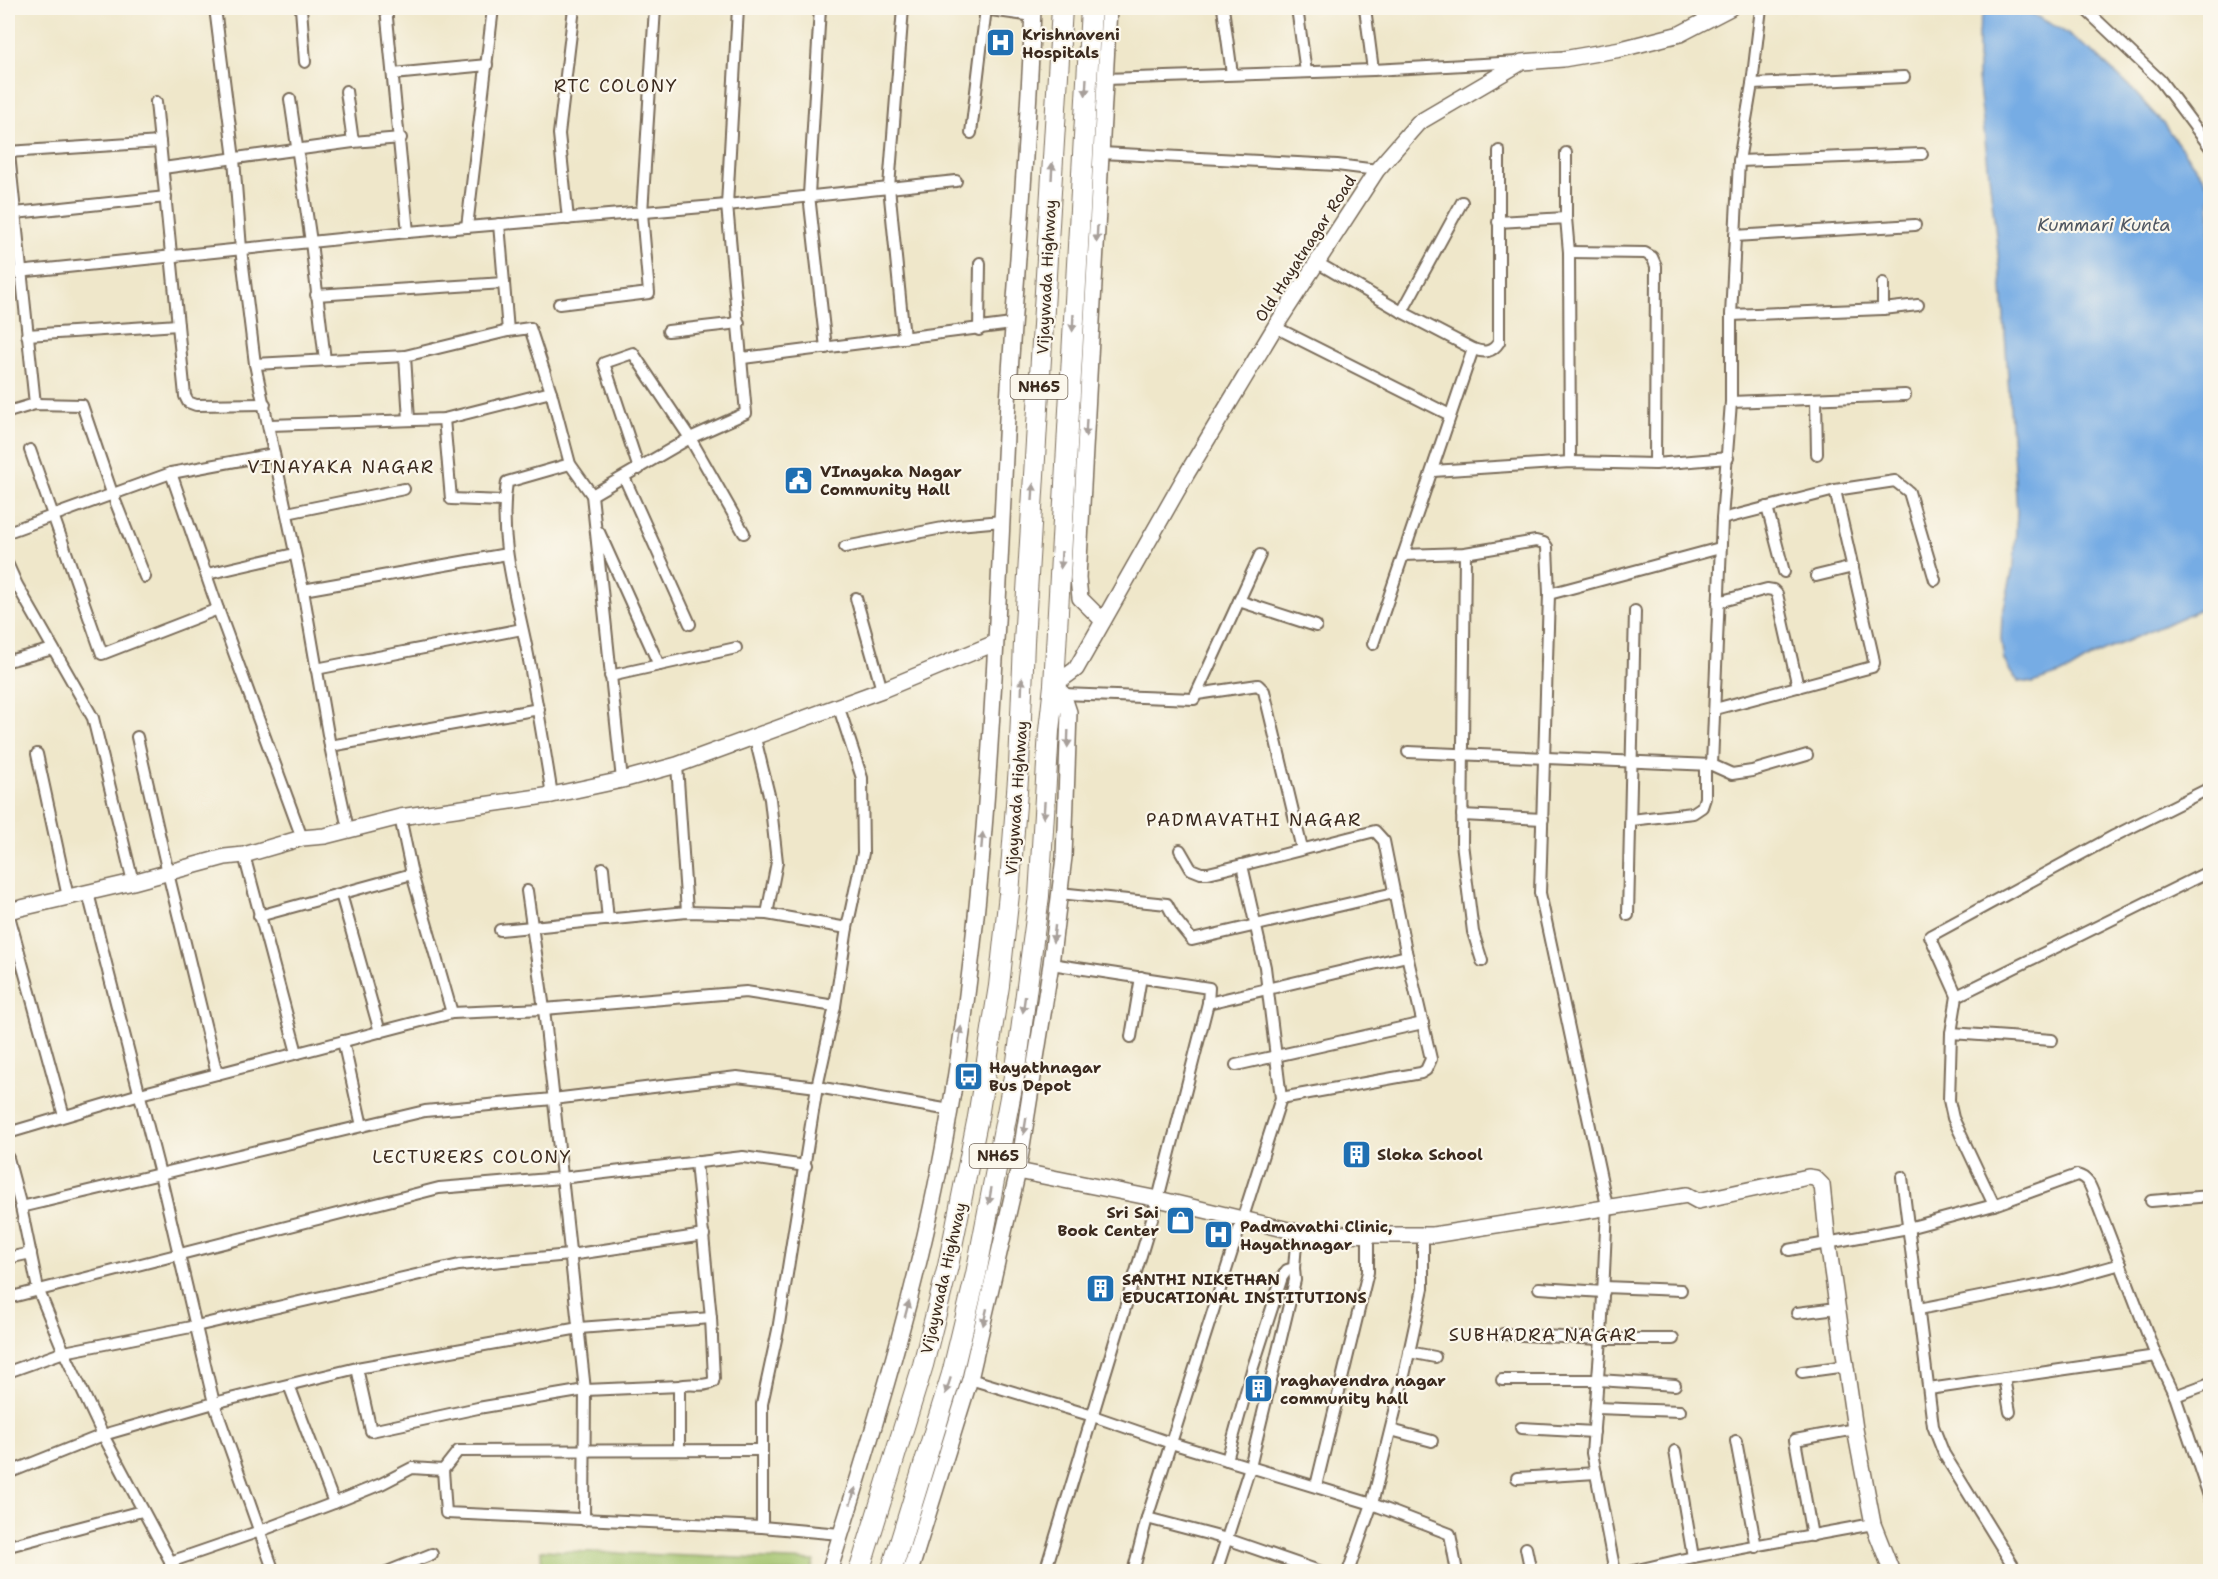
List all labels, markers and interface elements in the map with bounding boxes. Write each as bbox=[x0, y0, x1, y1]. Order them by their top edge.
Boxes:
place label: Krishnaveni Hospitals bbox=[1022, 24, 1120, 63]
hospital icon: Krishnaveni Hospitals bbox=[985, 27, 1017, 59]
district label: RTC COLONY bbox=[554, 74, 678, 98]
one-way arrow bbox=[1082, 77, 1091, 96]
one-way arrow bbox=[1048, 162, 1057, 181]
street label: Old Hayatnagar Road bbox=[1250, 171, 1361, 326]
street label: Vijaywada Highway bbox=[1032, 199, 1061, 355]
water label: Kummari Kunta bbox=[2037, 213, 2171, 237]
one-way arrow bbox=[1092, 224, 1101, 243]
one-way arrow bbox=[1068, 314, 1077, 333]
road number: NH65 bbox=[1010, 375, 1068, 399]
one-way arrow bbox=[1082, 419, 1091, 438]
district label: VINAYAKA NAGAR bbox=[247, 455, 435, 479]
place label: VInayaka Nagar Community Hall bbox=[820, 461, 962, 500]
public building icon: VInayaka Nagar Community Hall bbox=[783, 464, 815, 496]
one-way arrow bbox=[1029, 482, 1038, 501]
one-way arrow bbox=[1056, 551, 1065, 570]
one-way arrow bbox=[1018, 677, 1027, 696]
street label: Vijaywada Highway bbox=[1001, 720, 1032, 876]
one-way arrow bbox=[1063, 730, 1073, 749]
one-way arrow bbox=[1039, 801, 1048, 820]
district label: PADMAVATHI NAGAR bbox=[1146, 808, 1362, 832]
one-way arrow bbox=[977, 832, 986, 851]
one-way arrow bbox=[1050, 924, 1059, 943]
one-way arrow bbox=[1020, 995, 1029, 1014]
one-way arrow bbox=[956, 1025, 965, 1044]
place label: Hayathnagar Bus Depot bbox=[989, 1057, 1102, 1096]
bus stop icon: Hayathnagar Bus Depot bbox=[952, 1060, 984, 1092]
one-way arrow bbox=[1021, 1117, 1030, 1136]
building icon: Sloka School bbox=[1340, 1138, 1372, 1170]
road number: NH65 bbox=[970, 1144, 1026, 1168]
place label: Sloka School bbox=[1377, 1144, 1483, 1165]
district label: LECTURERS COLONY bbox=[372, 1145, 572, 1169]
one-way arrow bbox=[985, 1187, 994, 1206]
street label: Vijaywada Highway bbox=[916, 1200, 971, 1356]
place label: Sri Sai Book Center bbox=[1057, 1202, 1159, 1241]
shop icon: Sri Sai Book Center bbox=[1164, 1205, 1196, 1237]
place label: Padmavathi Clinic, Hayathnagar bbox=[1240, 1216, 1393, 1255]
hospital icon: Padmavathi Clinic, Hayathnagar bbox=[1203, 1219, 1235, 1251]
place label: SANTHI NIKETHAN EDUCATIONAL INSTITUTIONS bbox=[1122, 1269, 1367, 1308]
building icon: SANTHI NIKETHAN EDUCATIONAL INSTITUTIONS bbox=[1085, 1272, 1117, 1304]
one-way arrow bbox=[903, 1299, 913, 1318]
one-way arrow bbox=[979, 1308, 989, 1326]
district label: SUBHADRA NAGAR bbox=[1449, 1323, 1637, 1347]
place label: raghavendra nagar community hall bbox=[1280, 1370, 1446, 1409]
building icon: raghavendra nagar community hall bbox=[1243, 1373, 1275, 1405]
one-way arrow bbox=[943, 1377, 952, 1395]
one-way arrow bbox=[848, 1487, 858, 1505]

